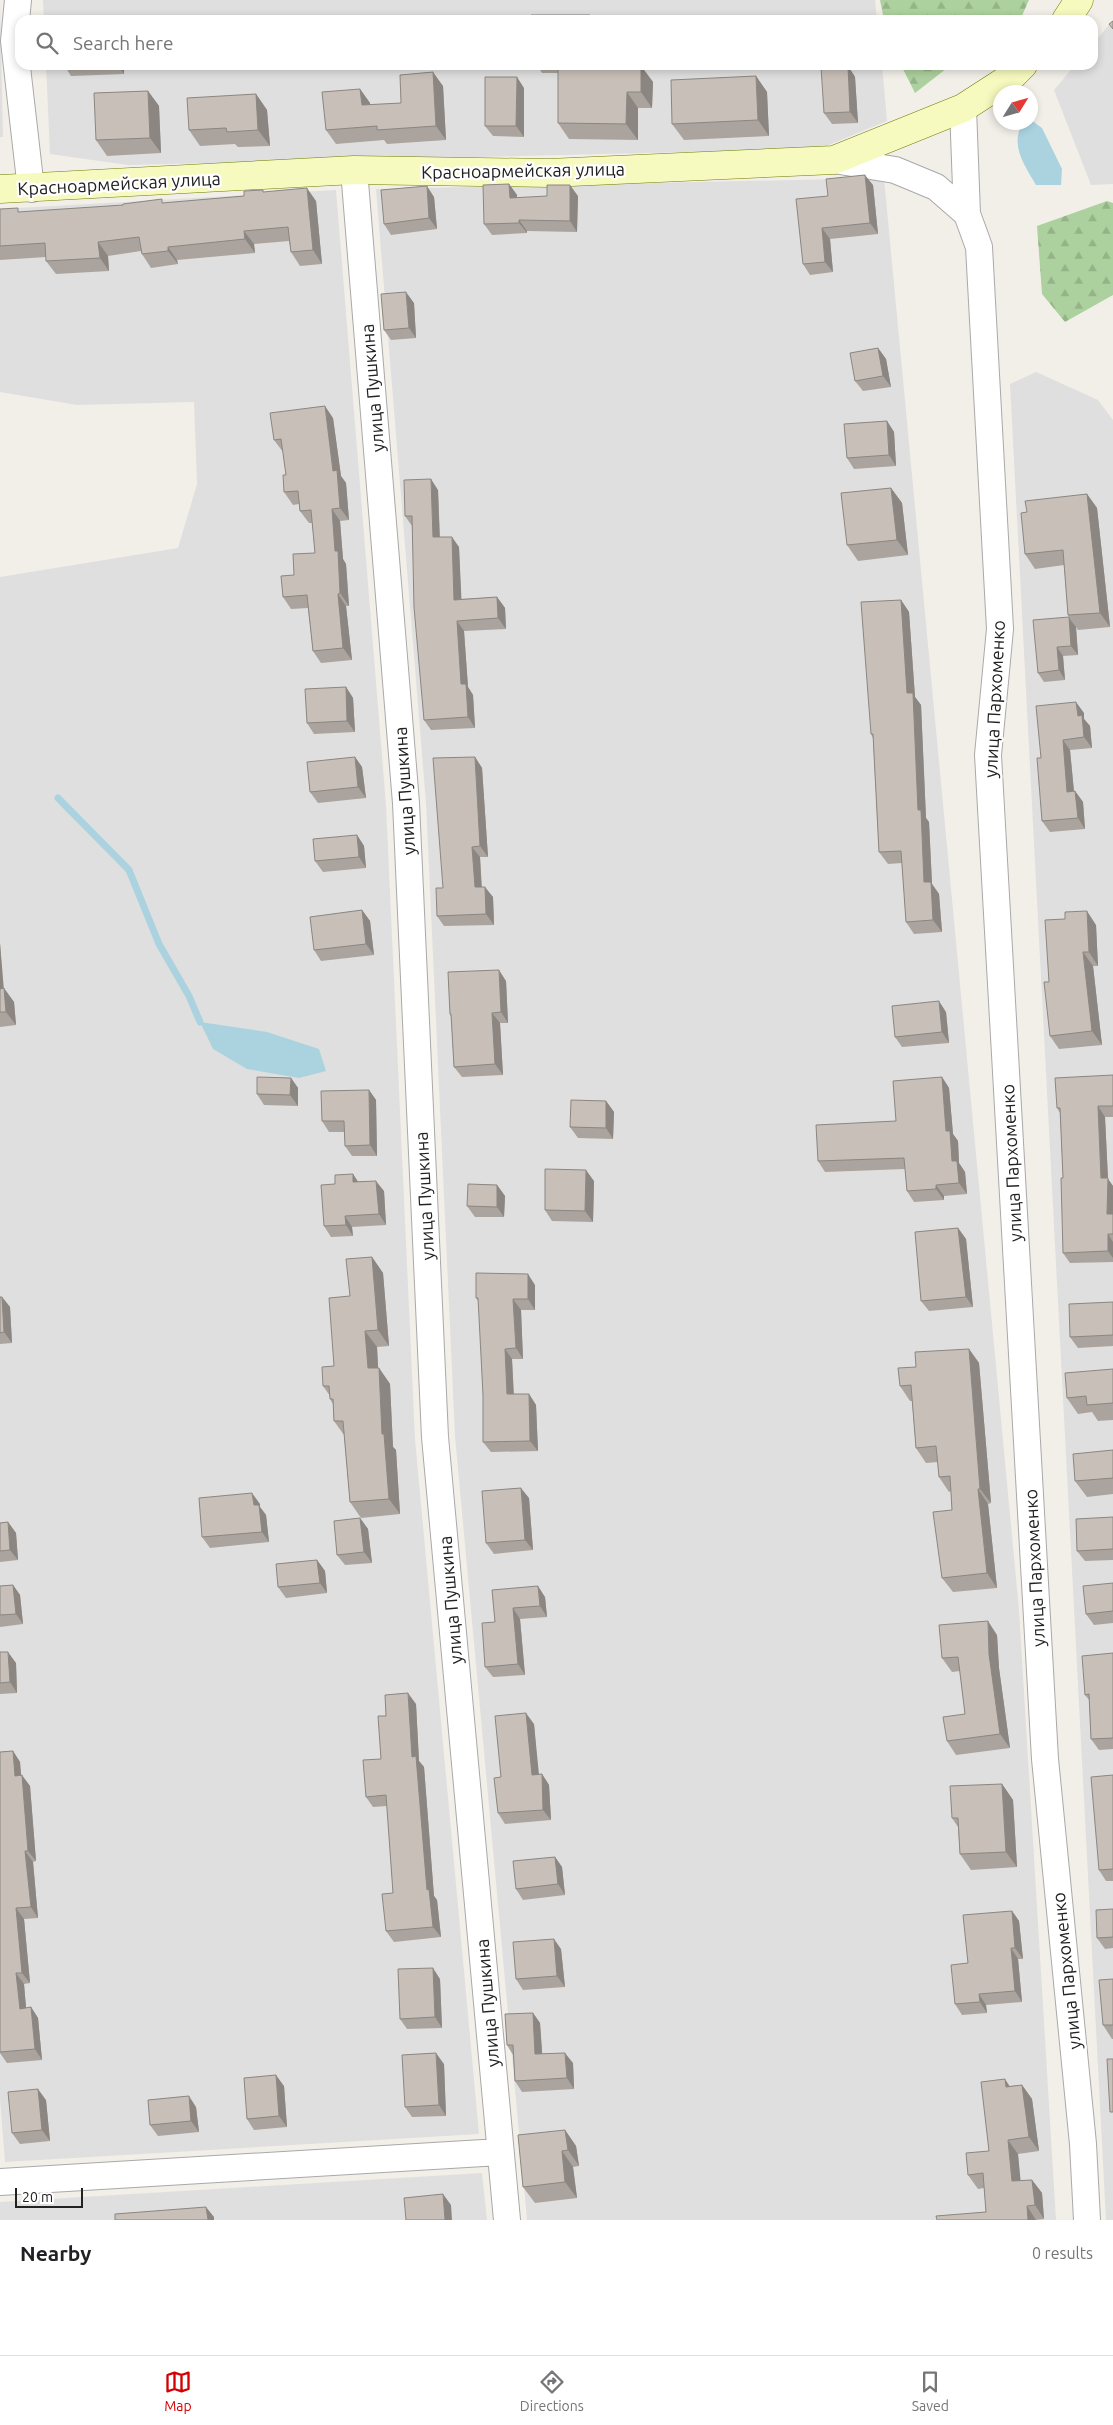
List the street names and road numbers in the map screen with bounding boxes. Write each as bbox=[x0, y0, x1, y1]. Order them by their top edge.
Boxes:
street label: Красноармейская улица bbox=[421, 158, 625, 182]
street label: Красноармейская улица bbox=[17, 168, 221, 198]
street label: улица Пушкина bbox=[356, 323, 388, 453]
street label: улица Пархоменко bbox=[980, 620, 1008, 778]
street label: улица Пушкина bbox=[390, 726, 418, 856]
street label: улица Пархоменко bbox=[997, 1084, 1025, 1242]
street label: улица Пушкина bbox=[411, 1131, 437, 1261]
street label: улица Пархоменко bbox=[1020, 1489, 1048, 1647]
street label: улица Пушкина bbox=[434, 1535, 466, 1665]
street label: улица Пархоменко bbox=[1048, 1891, 1084, 2051]
street label: улица Пушкина bbox=[471, 1938, 503, 2068]

